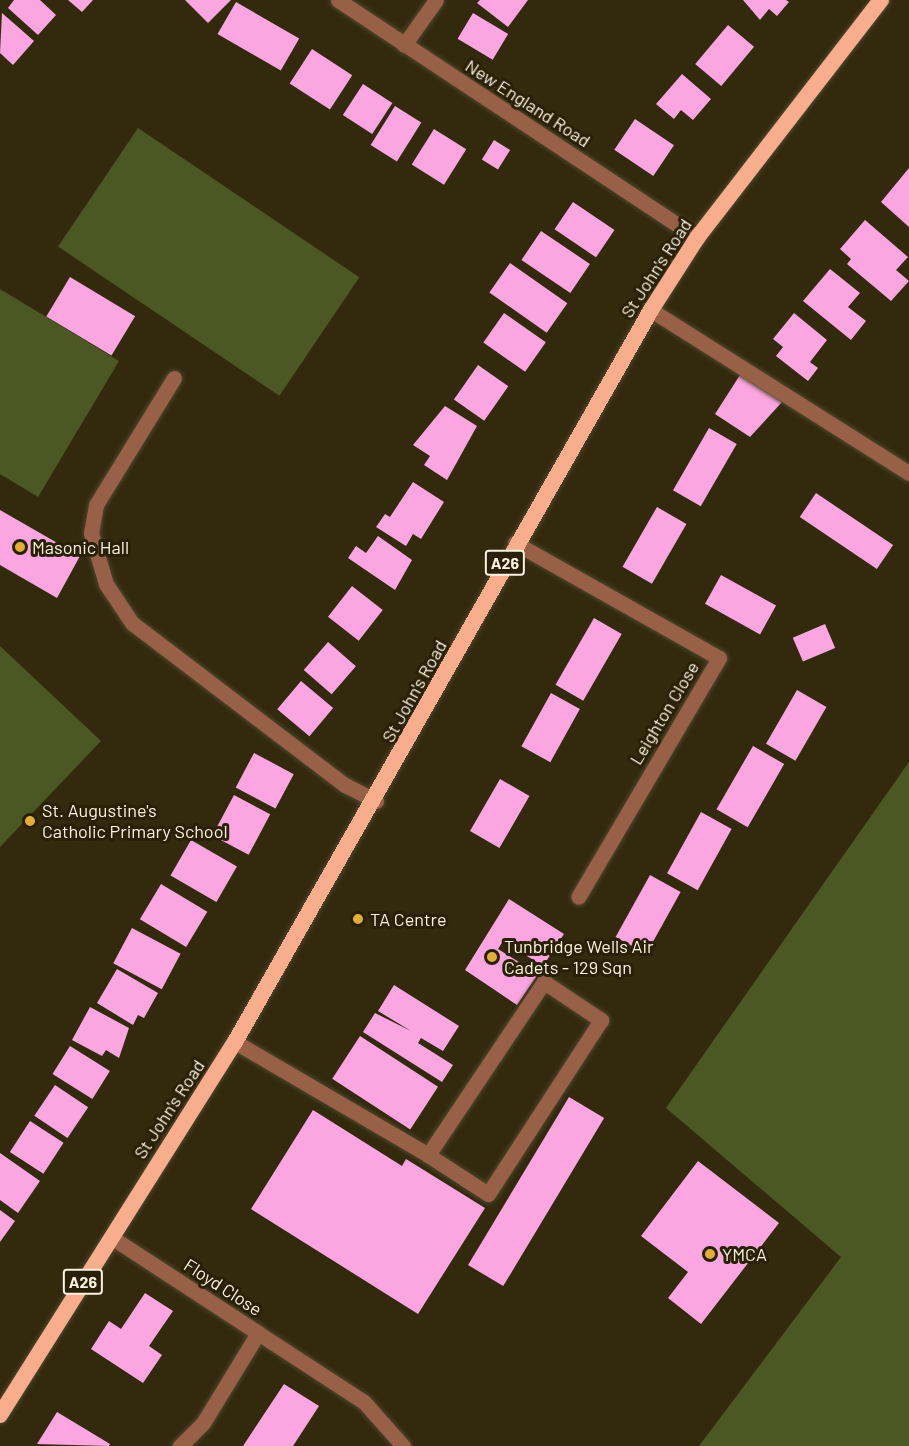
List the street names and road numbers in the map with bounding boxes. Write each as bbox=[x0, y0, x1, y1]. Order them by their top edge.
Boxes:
street label: New England Road bbox=[462, 55, 594, 151]
street label: St John's Road bbox=[616, 214, 696, 322]
road number: A26 bbox=[484, 550, 526, 576]
street label: St John's Road bbox=[377, 636, 451, 746]
street label: Leighton Close bbox=[625, 658, 703, 768]
street label: St John's Road bbox=[129, 1055, 209, 1163]
street label: Floyd Close bbox=[180, 1254, 266, 1320]
road number: A26 bbox=[62, 1269, 104, 1295]

